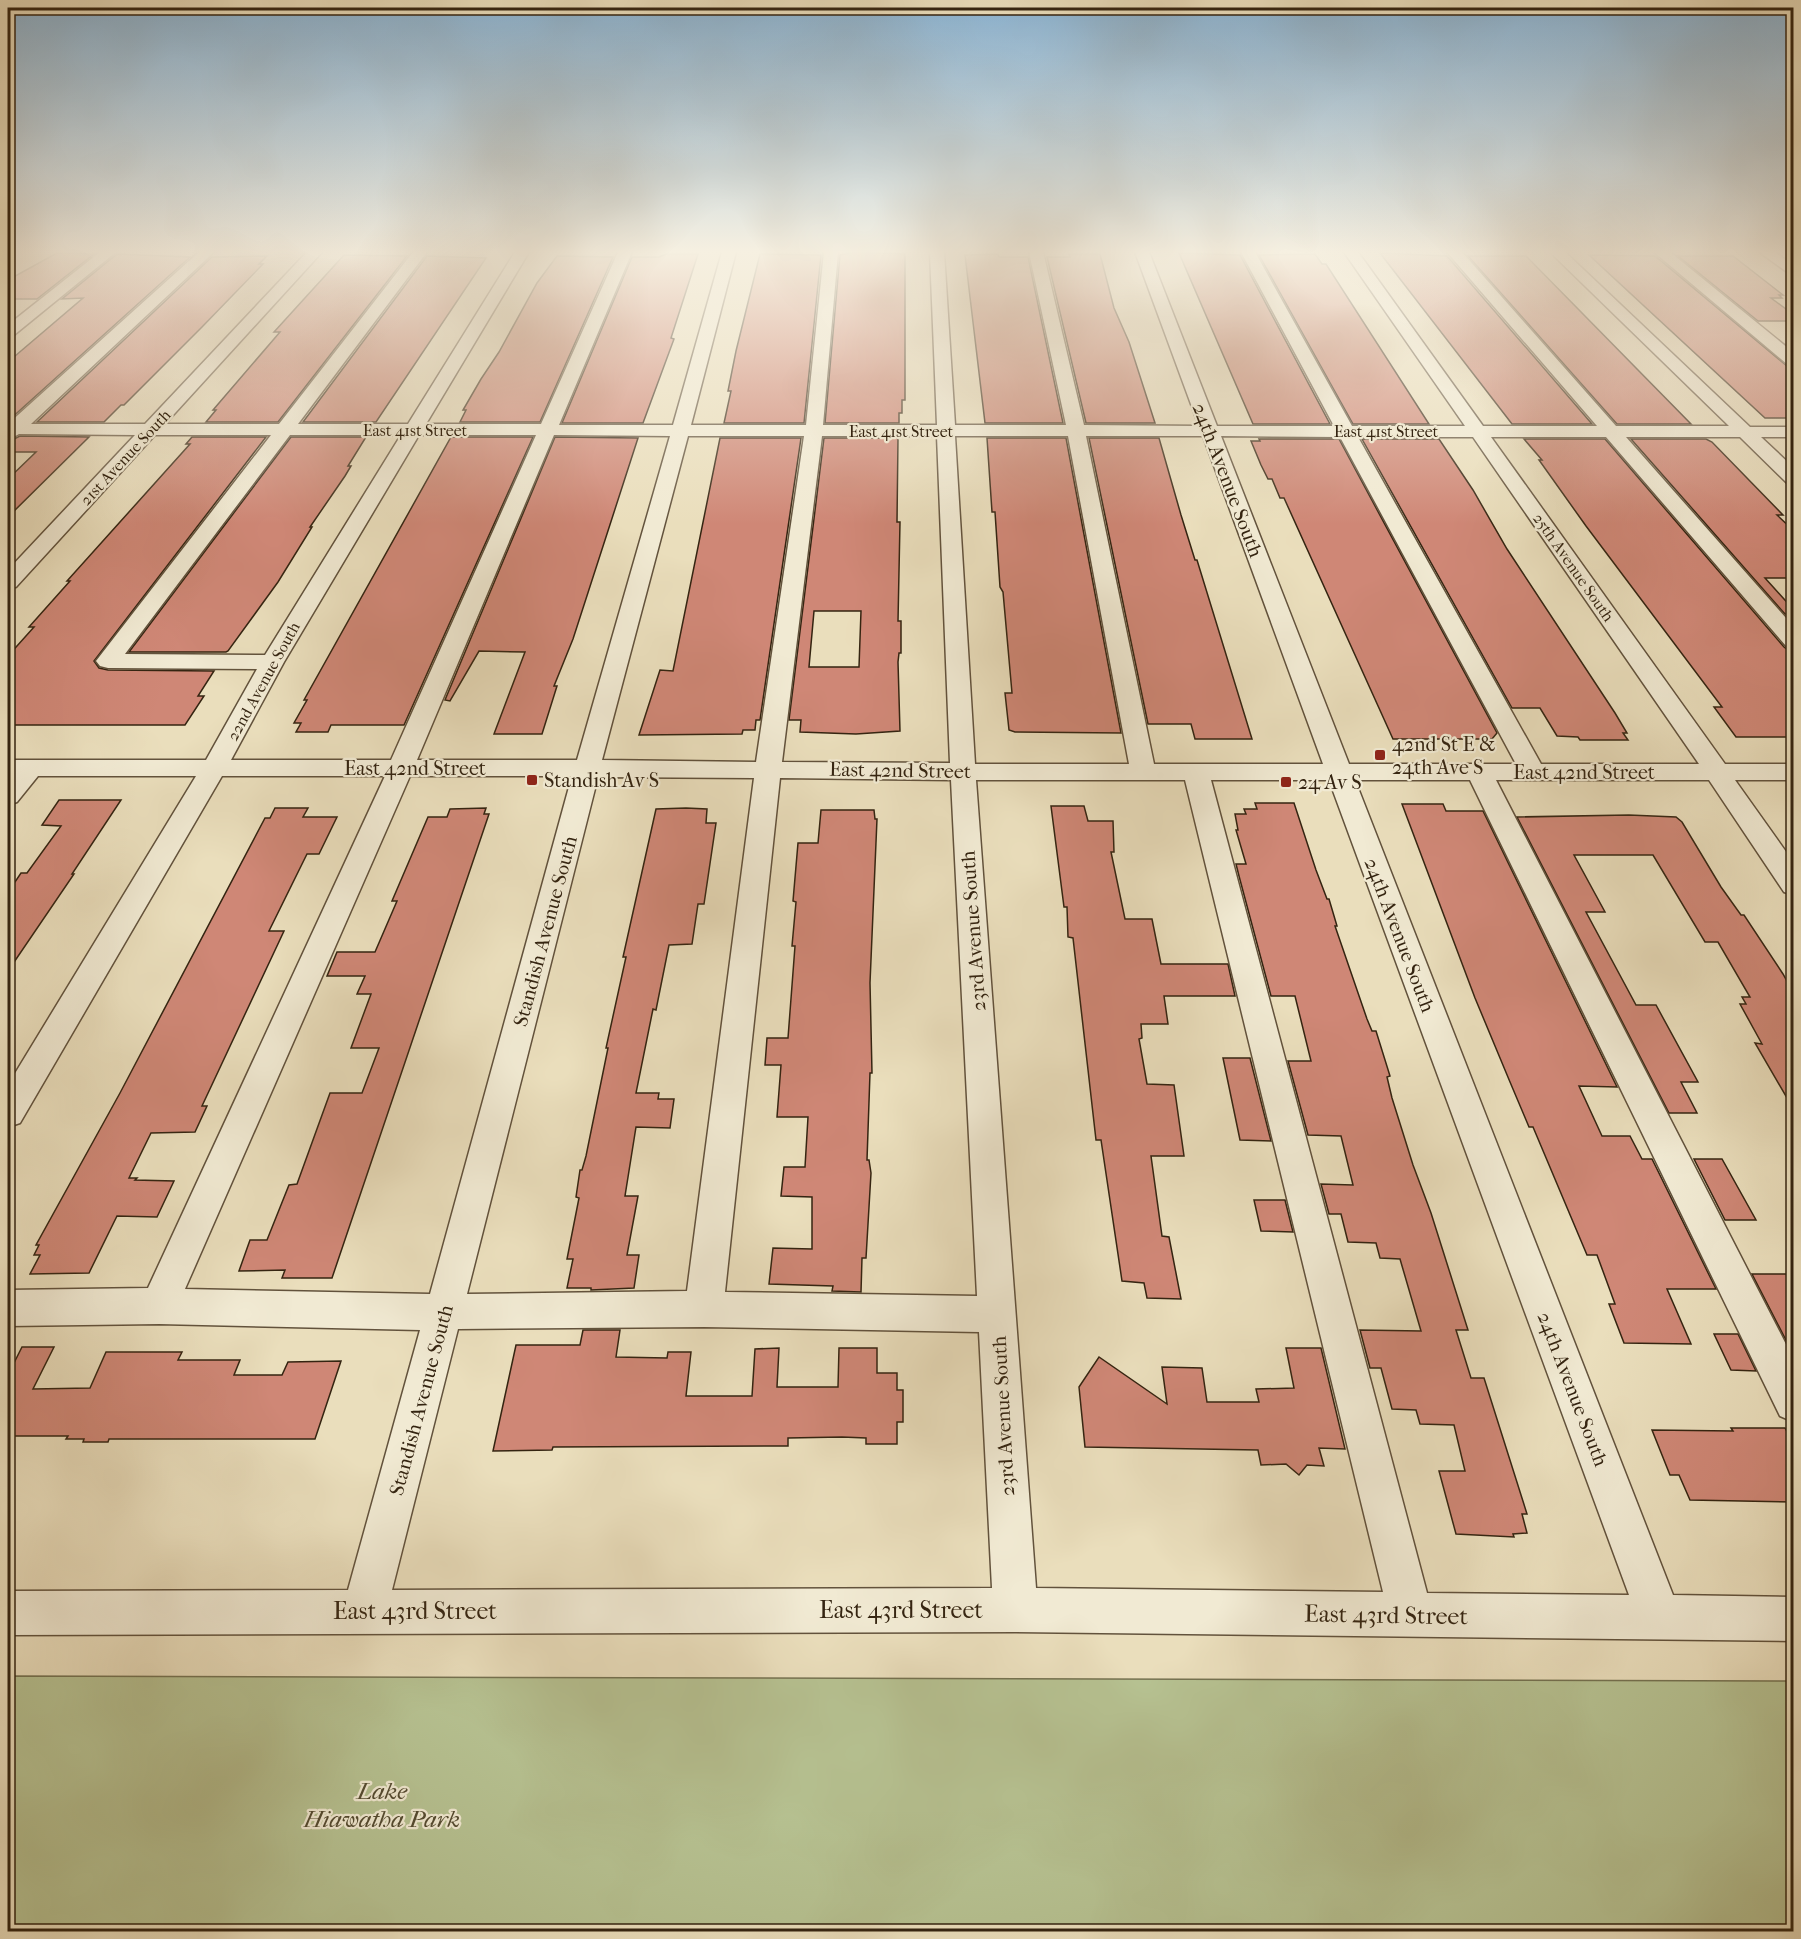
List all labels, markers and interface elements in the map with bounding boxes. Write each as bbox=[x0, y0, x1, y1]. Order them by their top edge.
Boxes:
street label: 24th Avenue South bbox=[1188, 400, 1268, 561]
street label: 21st Avenue South bbox=[76, 406, 175, 509]
street label: East 41st Street bbox=[363, 421, 468, 440]
street label: East 41st Street bbox=[849, 422, 954, 441]
street label: East 41st Street bbox=[1334, 422, 1439, 441]
street label: 25th Avenue South bbox=[1529, 509, 1618, 625]
street label: 22nd Avenue South bbox=[223, 619, 304, 744]
place label: 42nd St E & 24th Ave S bbox=[1392, 733, 1495, 779]
marker: 42nd St E & 24th Ave S bbox=[1373, 748, 1387, 762]
street label: East 42nd Street bbox=[344, 757, 486, 780]
street label: East 42nd Street bbox=[829, 758, 971, 783]
street label: East 42nd Street bbox=[1513, 761, 1655, 784]
place label: Standish Av S bbox=[544, 769, 659, 792]
place label: 24 Av S bbox=[1298, 771, 1362, 794]
marker: Standish Av S bbox=[525, 773, 539, 787]
marker: 24 Av S bbox=[1279, 775, 1293, 789]
street label: Standish Avenue South bbox=[509, 832, 582, 1029]
street label: 23rd Avenue South bbox=[956, 849, 991, 1012]
street label: 24th Avenue South bbox=[1360, 855, 1440, 1016]
street label: Standish Avenue South bbox=[385, 1301, 458, 1498]
street label: 24th Avenue South bbox=[1533, 1309, 1613, 1470]
street label: 23rd Avenue South bbox=[988, 1334, 1019, 1497]
street label: East 43rd Street bbox=[819, 1596, 983, 1624]
street label: East 43rd Street bbox=[333, 1597, 497, 1625]
street label: East 43rd Street bbox=[1304, 1600, 1469, 1630]
park label: Lake Hiawatha Park bbox=[303, 1777, 460, 1833]

